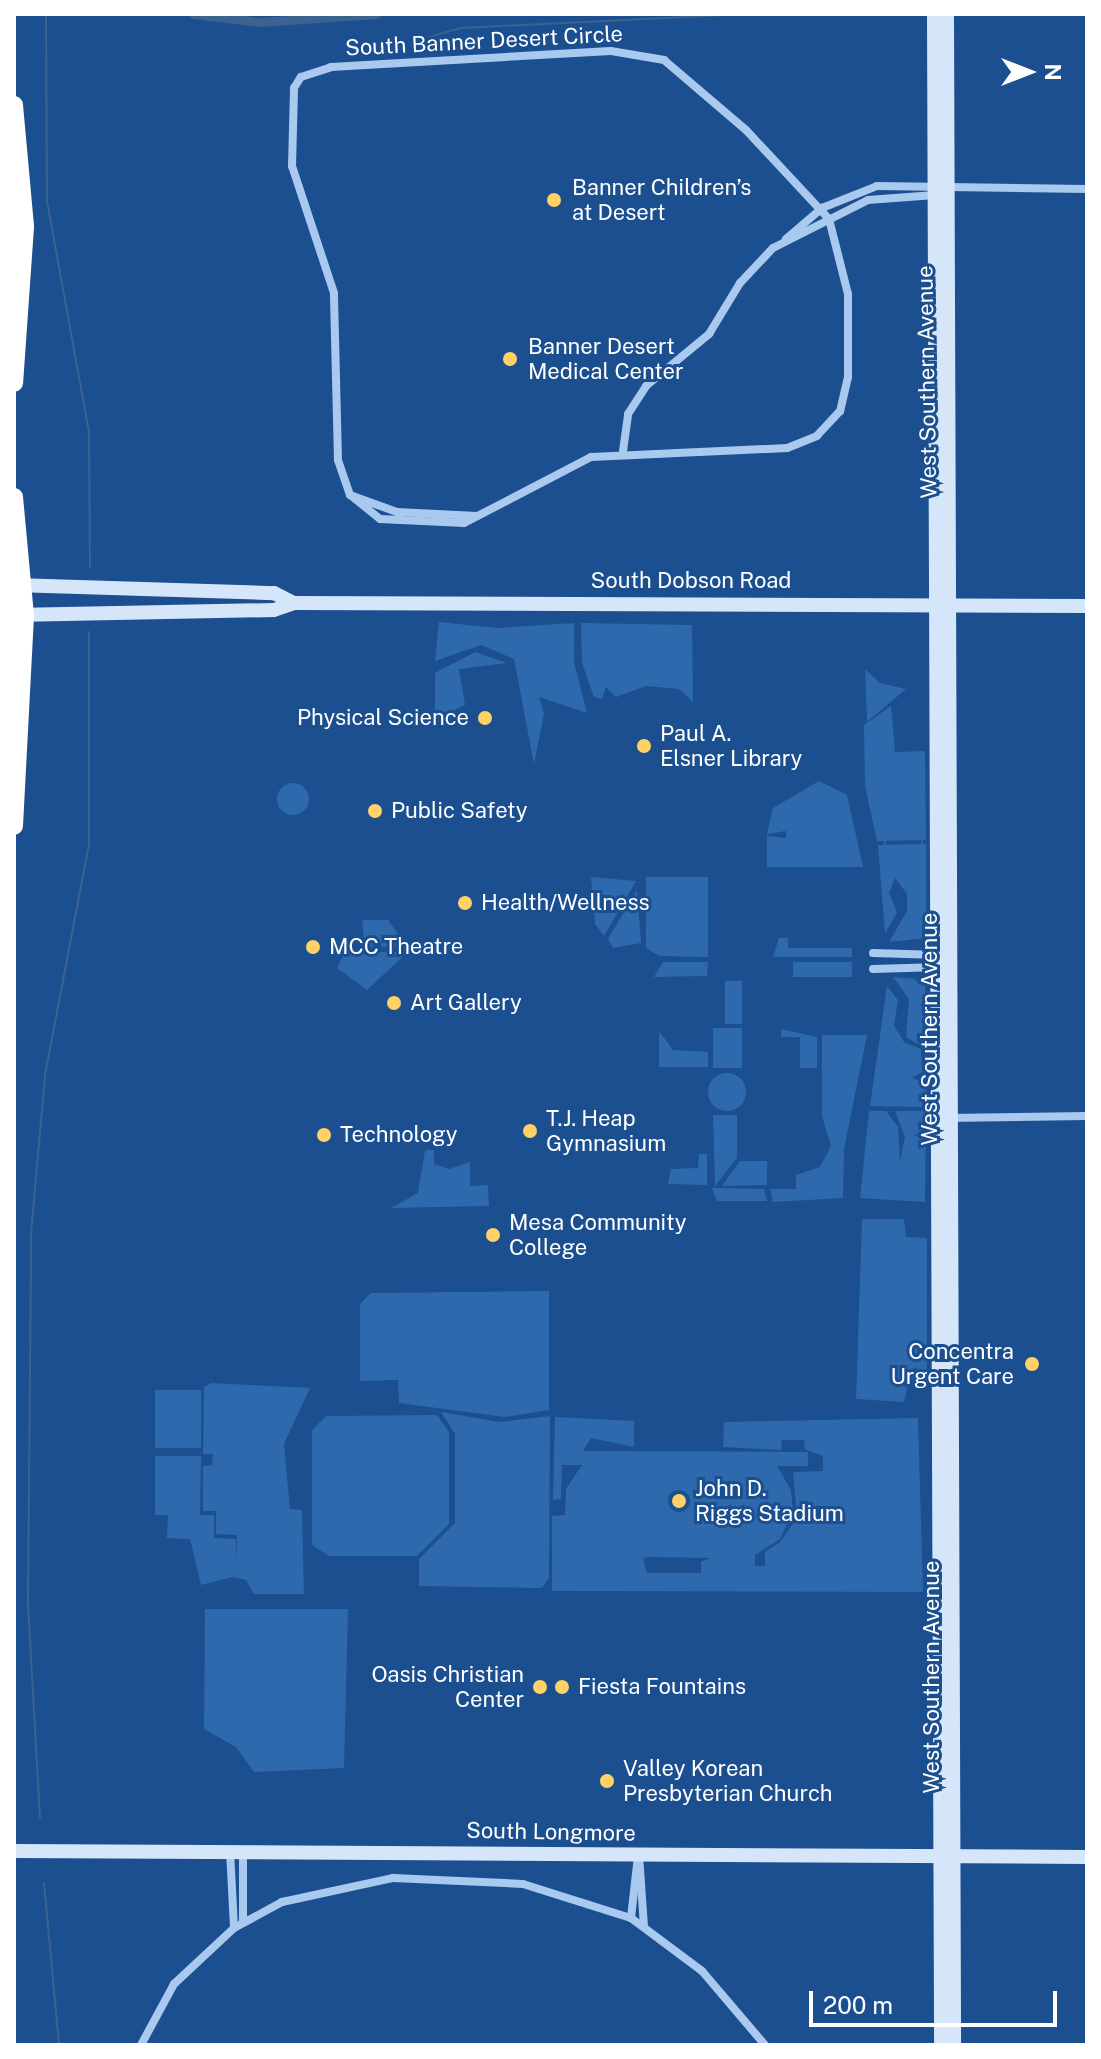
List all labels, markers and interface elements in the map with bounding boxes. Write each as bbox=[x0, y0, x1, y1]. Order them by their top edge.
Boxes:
street label: South Banner Desert Circle bbox=[344, 21, 624, 61]
north arrow bbox=[989, 32, 1069, 112]
text: N bbox=[1040, 63, 1066, 81]
place label: Banner Children’s at Desert bbox=[572, 174, 751, 226]
marker: Banner Children’s at Desert bbox=[543, 189, 565, 211]
street label: West Southern Avenue bbox=[912, 265, 942, 499]
place label: Banner Desert Medical Center bbox=[528, 333, 684, 384]
marker: Banner Desert Medical Center bbox=[499, 348, 521, 370]
street label: South Dobson Road bbox=[591, 568, 791, 594]
place label: Physical Science bbox=[297, 705, 469, 731]
marker: Physical Science bbox=[476, 709, 494, 727]
place label: Paul A. Elsner Library bbox=[660, 720, 802, 772]
marker: Paul A. Elsner Library bbox=[635, 737, 653, 755]
place label: Public Safety bbox=[391, 798, 528, 824]
marker: Public Safety bbox=[366, 802, 384, 820]
place label: Health/Wellness bbox=[481, 890, 650, 916]
marker: Health/Wellness bbox=[456, 894, 474, 912]
street label: West Southern Avenue bbox=[917, 913, 943, 1145]
place label: MCC Theatre bbox=[329, 934, 463, 960]
marker: MCC Theatre bbox=[304, 938, 322, 956]
place label: Art Gallery bbox=[410, 990, 522, 1016]
marker: Art Gallery bbox=[385, 994, 403, 1012]
place label: T.J. Heap Gymnasium bbox=[546, 1105, 666, 1156]
place label: Technology bbox=[340, 1122, 458, 1148]
marker: T.J. Heap Gymnasium bbox=[521, 1122, 539, 1140]
marker: Technology bbox=[315, 1126, 333, 1144]
place label: Mesa Community College bbox=[509, 1209, 686, 1260]
marker: Mesa Community College bbox=[484, 1226, 502, 1244]
place label: Concentra Urgent Care bbox=[890, 1338, 1014, 1390]
marker: Concentra Urgent Care bbox=[1021, 1353, 1043, 1375]
place label: John D. Riggs Stadium bbox=[695, 1475, 844, 1526]
marker: John D. Riggs Stadium bbox=[670, 1492, 688, 1510]
street label: West Southern Avenue bbox=[919, 1561, 945, 1793]
place label: Oasis Christian Center bbox=[371, 1661, 524, 1712]
place label: Fiesta Fountains bbox=[578, 1674, 746, 1700]
marker: Oasis Christian Center bbox=[531, 1678, 549, 1696]
marker: Fiesta Fountains bbox=[553, 1678, 571, 1696]
place label: Valley Korean Presbyterian Church bbox=[623, 1755, 832, 1806]
marker: Valley Korean Presbyterian Church bbox=[598, 1772, 616, 1790]
street label: South Longmore bbox=[466, 1817, 636, 1847]
scale bar bbox=[813, 1975, 1061, 2025]
text: 200 m bbox=[823, 1991, 893, 2019]

